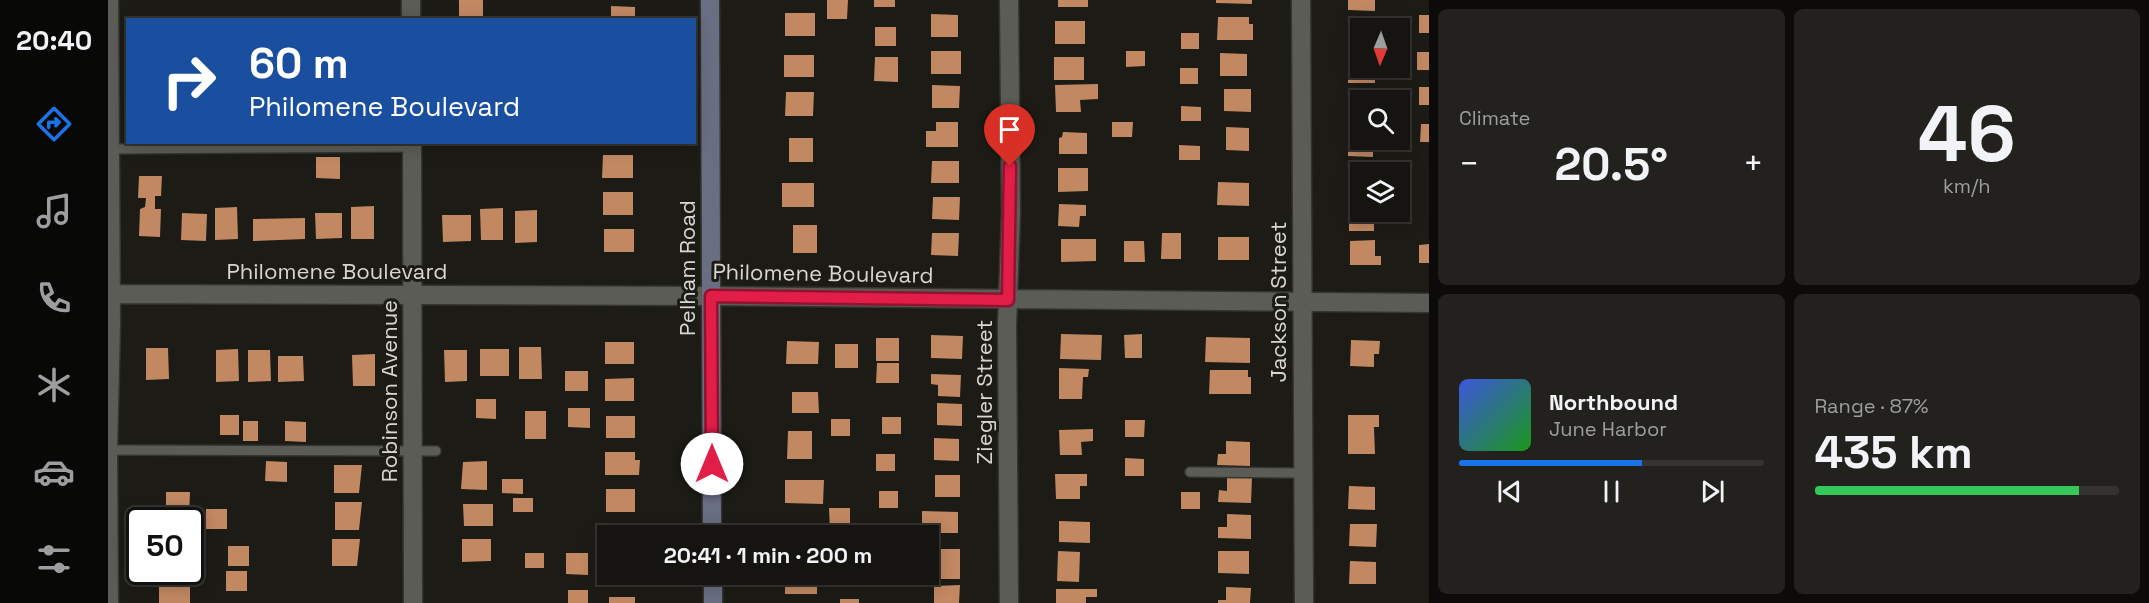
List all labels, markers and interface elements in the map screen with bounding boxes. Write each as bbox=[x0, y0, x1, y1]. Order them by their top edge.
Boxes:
north arrow bbox=[1350, 18, 1410, 78]
map controls bbox=[1350, 18, 1410, 222]
text: 20:40 bbox=[16, 23, 92, 58]
text: 60 m bbox=[249, 37, 349, 90]
icon: right bbox=[150, 42, 228, 120]
text: 46 bbox=[1918, 84, 2016, 184]
text: Philomene Boulevard bbox=[249, 89, 520, 124]
button: search bbox=[1350, 90, 1410, 150]
icon: directions bbox=[33, 103, 75, 145]
pin bbox=[984, 104, 1035, 166]
text: Climate bbox=[1459, 105, 1530, 131]
icon: arrive bbox=[993, 113, 1026, 146]
text: 20.5° bbox=[1555, 136, 1668, 193]
text: − bbox=[1459, 143, 1479, 185]
text: + bbox=[1743, 143, 1764, 185]
button: layers bbox=[1350, 162, 1410, 222]
text: km/h bbox=[1943, 173, 1991, 199]
icon: music bbox=[33, 190, 75, 232]
street label: Pelham Road bbox=[673, 200, 701, 336]
street label: Jackson Street bbox=[1264, 221, 1292, 383]
street label: Philomene Boulevard bbox=[227, 257, 448, 285]
street label: Philomene Boulevard bbox=[712, 257, 934, 289]
icon: phone bbox=[33, 277, 75, 319]
street label: Robinson Avenue bbox=[375, 300, 403, 482]
street label: Ziegler Street bbox=[970, 320, 998, 464]
icon: climate bbox=[33, 364, 75, 406]
text: Northbound bbox=[1549, 388, 1678, 416]
text: Range · 87% bbox=[1815, 393, 1929, 419]
text: June Harbor bbox=[1549, 416, 1667, 442]
text: 435 km bbox=[1815, 424, 1973, 481]
position arrow bbox=[680, 432, 744, 496]
icon: car bbox=[33, 451, 75, 493]
icon: previous bbox=[1493, 475, 1526, 508]
icon: pause bbox=[1595, 475, 1628, 508]
icon: next bbox=[1696, 475, 1729, 508]
speed limit sign: 50 bbox=[126, 507, 204, 585]
icon: filters bbox=[33, 538, 75, 580]
text: 20:41 · 1 min · 200 m bbox=[664, 541, 872, 569]

